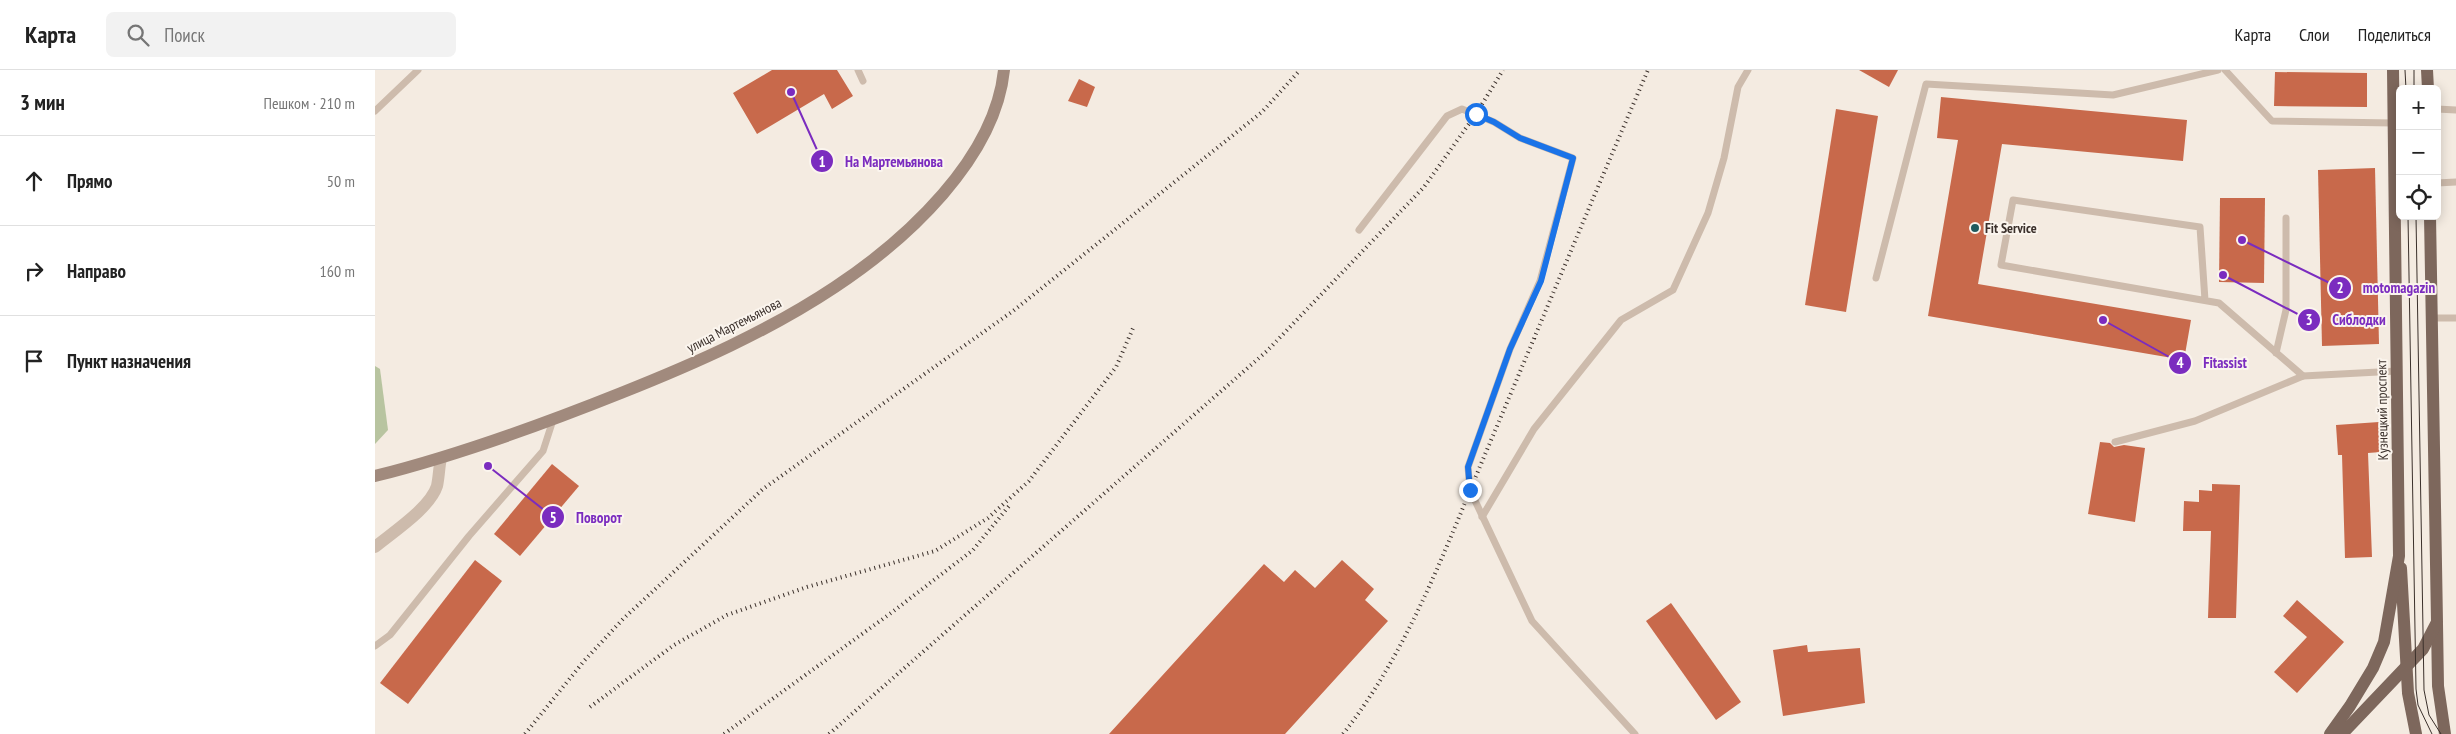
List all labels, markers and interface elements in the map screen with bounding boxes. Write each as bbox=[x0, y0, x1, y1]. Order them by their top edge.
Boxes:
search box bbox=[106, 12, 456, 57]
text: Карта bbox=[25, 19, 76, 50]
icon: search bbox=[124, 21, 152, 49]
text: Поиск bbox=[164, 23, 205, 47]
text: Карта bbox=[2234, 23, 2271, 46]
text: Слои bbox=[2299, 23, 2330, 46]
text: Поделиться bbox=[2358, 23, 2431, 46]
map controls bbox=[2396, 85, 2441, 220]
button: + bbox=[2396, 85, 2441, 130]
text: 3 мин bbox=[20, 89, 65, 116]
text: Пешком · 210 m bbox=[264, 93, 355, 113]
route start bbox=[1465, 103, 1488, 126]
button: − bbox=[2396, 130, 2441, 175]
callout: На Мартемьянова bbox=[810, 146, 953, 176]
text: 1 bbox=[818, 152, 826, 171]
text: На Мартемьянова bbox=[845, 152, 943, 171]
icon: ahead bbox=[20, 167, 48, 195]
text: Прямо bbox=[67, 169, 112, 193]
text: 50 m bbox=[327, 171, 355, 191]
button: locate bbox=[2396, 175, 2441, 220]
place label: Fit Service bbox=[1985, 219, 2037, 237]
marker: Fit Service bbox=[1969, 222, 1981, 234]
icon: right bbox=[20, 257, 48, 285]
text: Направо bbox=[67, 259, 126, 283]
text: 160 m bbox=[320, 261, 355, 281]
callout: motomagazin bbox=[2328, 273, 2445, 303]
text: 2 bbox=[2336, 278, 2344, 297]
text: motomagazin bbox=[2363, 278, 2435, 297]
street label: улица Мартемьянова bbox=[684, 293, 784, 357]
callout: Сиблодки bbox=[2297, 305, 2395, 335]
text: 3 bbox=[2305, 310, 2313, 329]
text: Сиблодки bbox=[2332, 310, 2386, 329]
icon: arrive bbox=[20, 347, 48, 375]
callout: Fitassist bbox=[2168, 348, 2257, 378]
text: Пункт назначения bbox=[67, 349, 191, 373]
text: 4 bbox=[2176, 353, 2184, 372]
text: Fitassist bbox=[2203, 353, 2247, 372]
street label: Кузнецкий проспект bbox=[2372, 359, 2392, 460]
route end bbox=[1459, 479, 1482, 502]
callout: Поворот bbox=[541, 502, 632, 532]
text: 5 bbox=[549, 508, 557, 527]
text: Поворот bbox=[576, 508, 623, 527]

